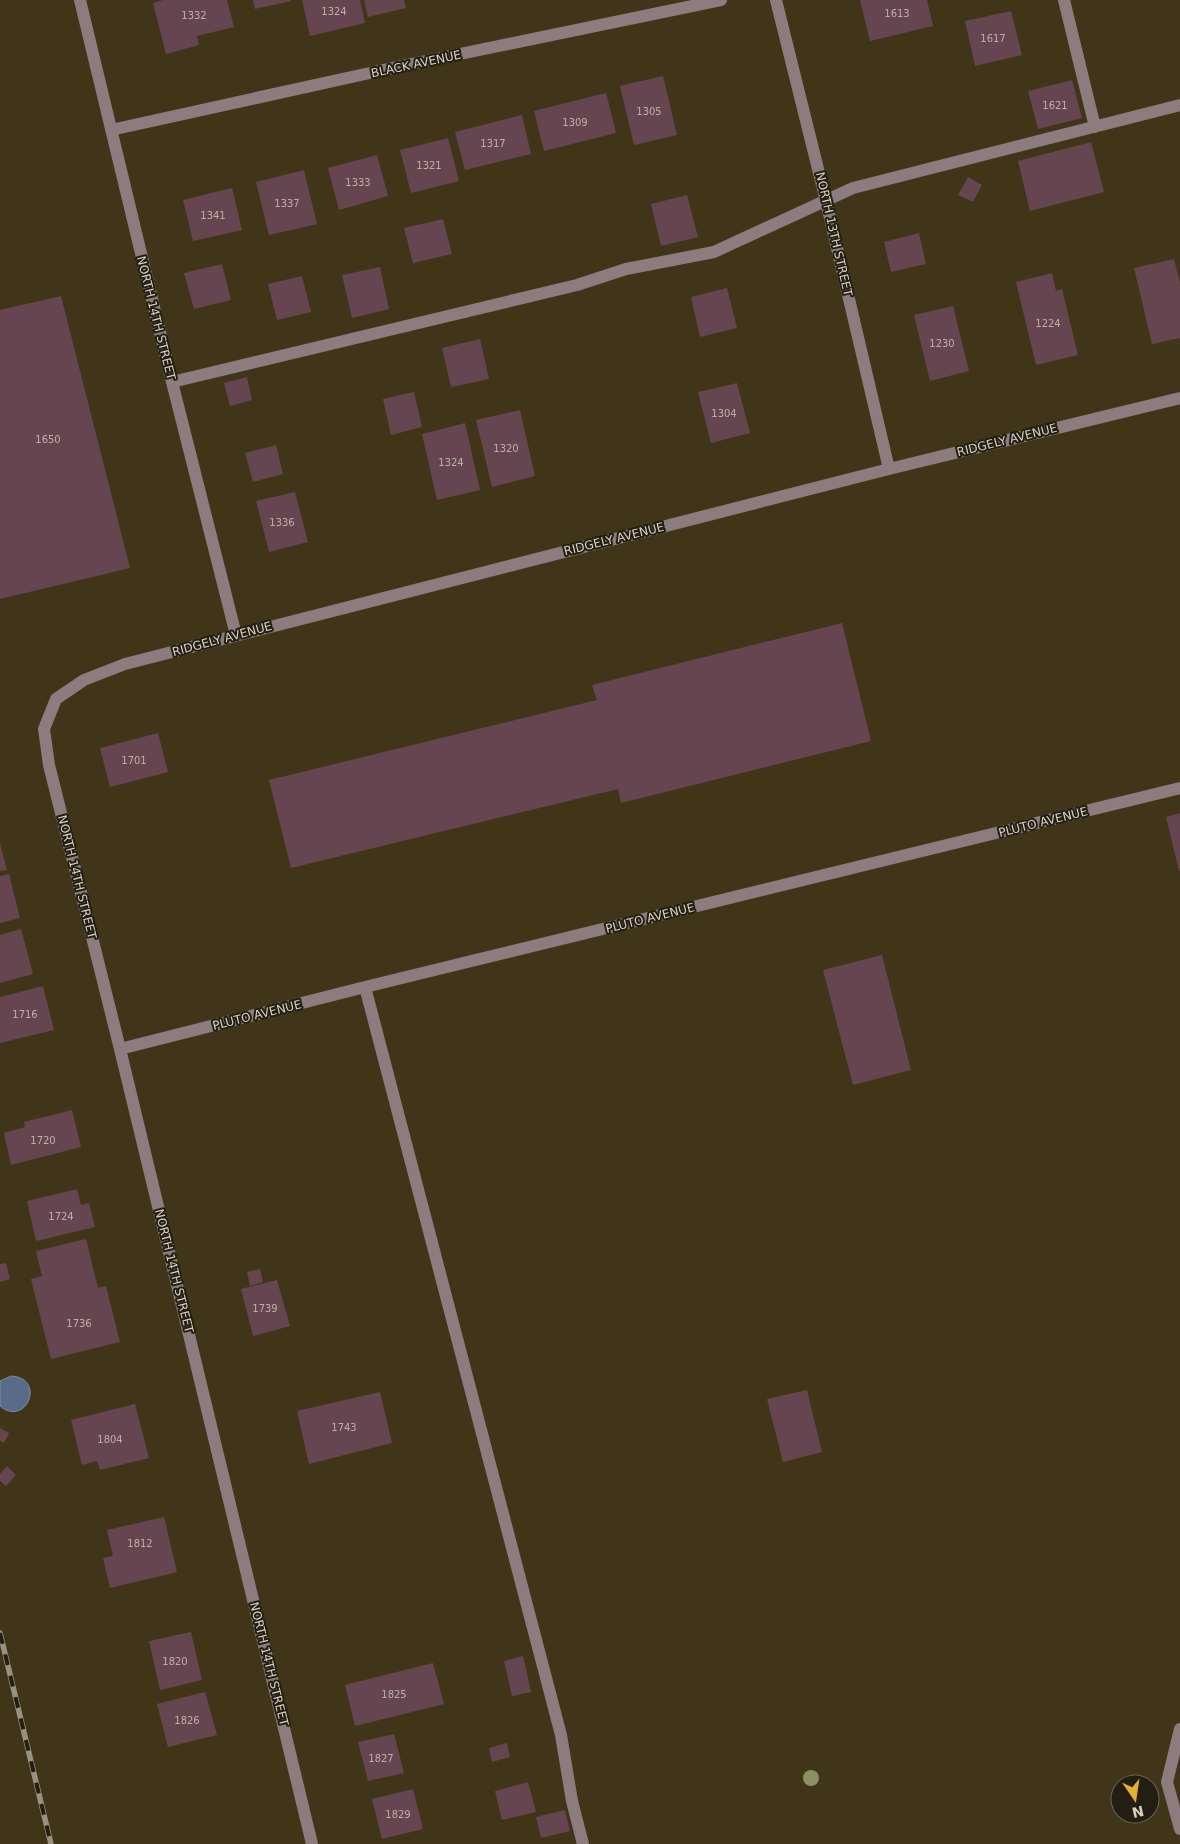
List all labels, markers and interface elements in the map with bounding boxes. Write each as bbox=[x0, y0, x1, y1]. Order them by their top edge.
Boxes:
house number: 1324 bbox=[321, 6, 347, 17]
house number: 1613 bbox=[884, 8, 910, 19]
house number: 1332 bbox=[181, 10, 207, 21]
house number: 1617 bbox=[980, 33, 1006, 44]
street label: BLACK AVENUE bbox=[370, 48, 462, 80]
house number: 1621 bbox=[1042, 100, 1068, 111]
house number: 1305 bbox=[636, 106, 662, 117]
house number: 1309 bbox=[562, 117, 588, 128]
house number: 1317 bbox=[480, 138, 506, 149]
house number: 1321 bbox=[416, 160, 442, 171]
street label: NORTH 13TH STREET bbox=[813, 170, 855, 298]
house number: 1333 bbox=[345, 177, 371, 188]
house number: 1337 bbox=[274, 198, 300, 209]
house number: 1341 bbox=[200, 210, 226, 221]
street label: NORTH 14TH STREET bbox=[134, 255, 178, 382]
house number: 1224 bbox=[1035, 318, 1061, 329]
house number: 1230 bbox=[929, 338, 955, 349]
house number: 1304 bbox=[711, 408, 737, 419]
street label: RIDGELY AVENUE bbox=[955, 421, 1059, 459]
house number: 1650 bbox=[35, 434, 61, 445]
house number: 1320 bbox=[493, 443, 519, 454]
house number: 1324 bbox=[438, 457, 464, 468]
house number: 1336 bbox=[269, 517, 295, 528]
street label: RIDGELY AVENUE bbox=[562, 520, 666, 558]
street label: RIDGELY AVENUE bbox=[171, 619, 273, 659]
house number: 1701 bbox=[121, 755, 147, 766]
street label: PLUTO AVENUE bbox=[997, 804, 1089, 840]
street label: NORTH 14TH STREET bbox=[55, 814, 99, 941]
street label: PLUTO AVENUE bbox=[604, 900, 696, 936]
street label: PLUTO AVENUE bbox=[211, 997, 303, 1033]
house number: 1716 bbox=[12, 1009, 38, 1020]
house number: 1720 bbox=[30, 1135, 56, 1146]
street label: NORTH 14TH STREET bbox=[152, 1208, 196, 1335]
house number: 1724 bbox=[48, 1211, 74, 1222]
house number: 1739 bbox=[252, 1303, 278, 1314]
house number: 1736 bbox=[66, 1318, 92, 1329]
house number: 1743 bbox=[331, 1422, 357, 1433]
house number: 1804 bbox=[97, 1434, 123, 1445]
house number: 1812 bbox=[127, 1538, 153, 1549]
street label: NORTH 14TH STREET bbox=[247, 1601, 291, 1728]
house number: 1820 bbox=[162, 1656, 188, 1667]
house number: 1825 bbox=[381, 1689, 407, 1700]
house number: 1826 bbox=[174, 1715, 200, 1726]
house number: 1827 bbox=[368, 1753, 394, 1764]
north arrow bbox=[1110, 1774, 1160, 1824]
text: N bbox=[1130, 1803, 1145, 1821]
house number: 1829 bbox=[385, 1809, 411, 1820]

